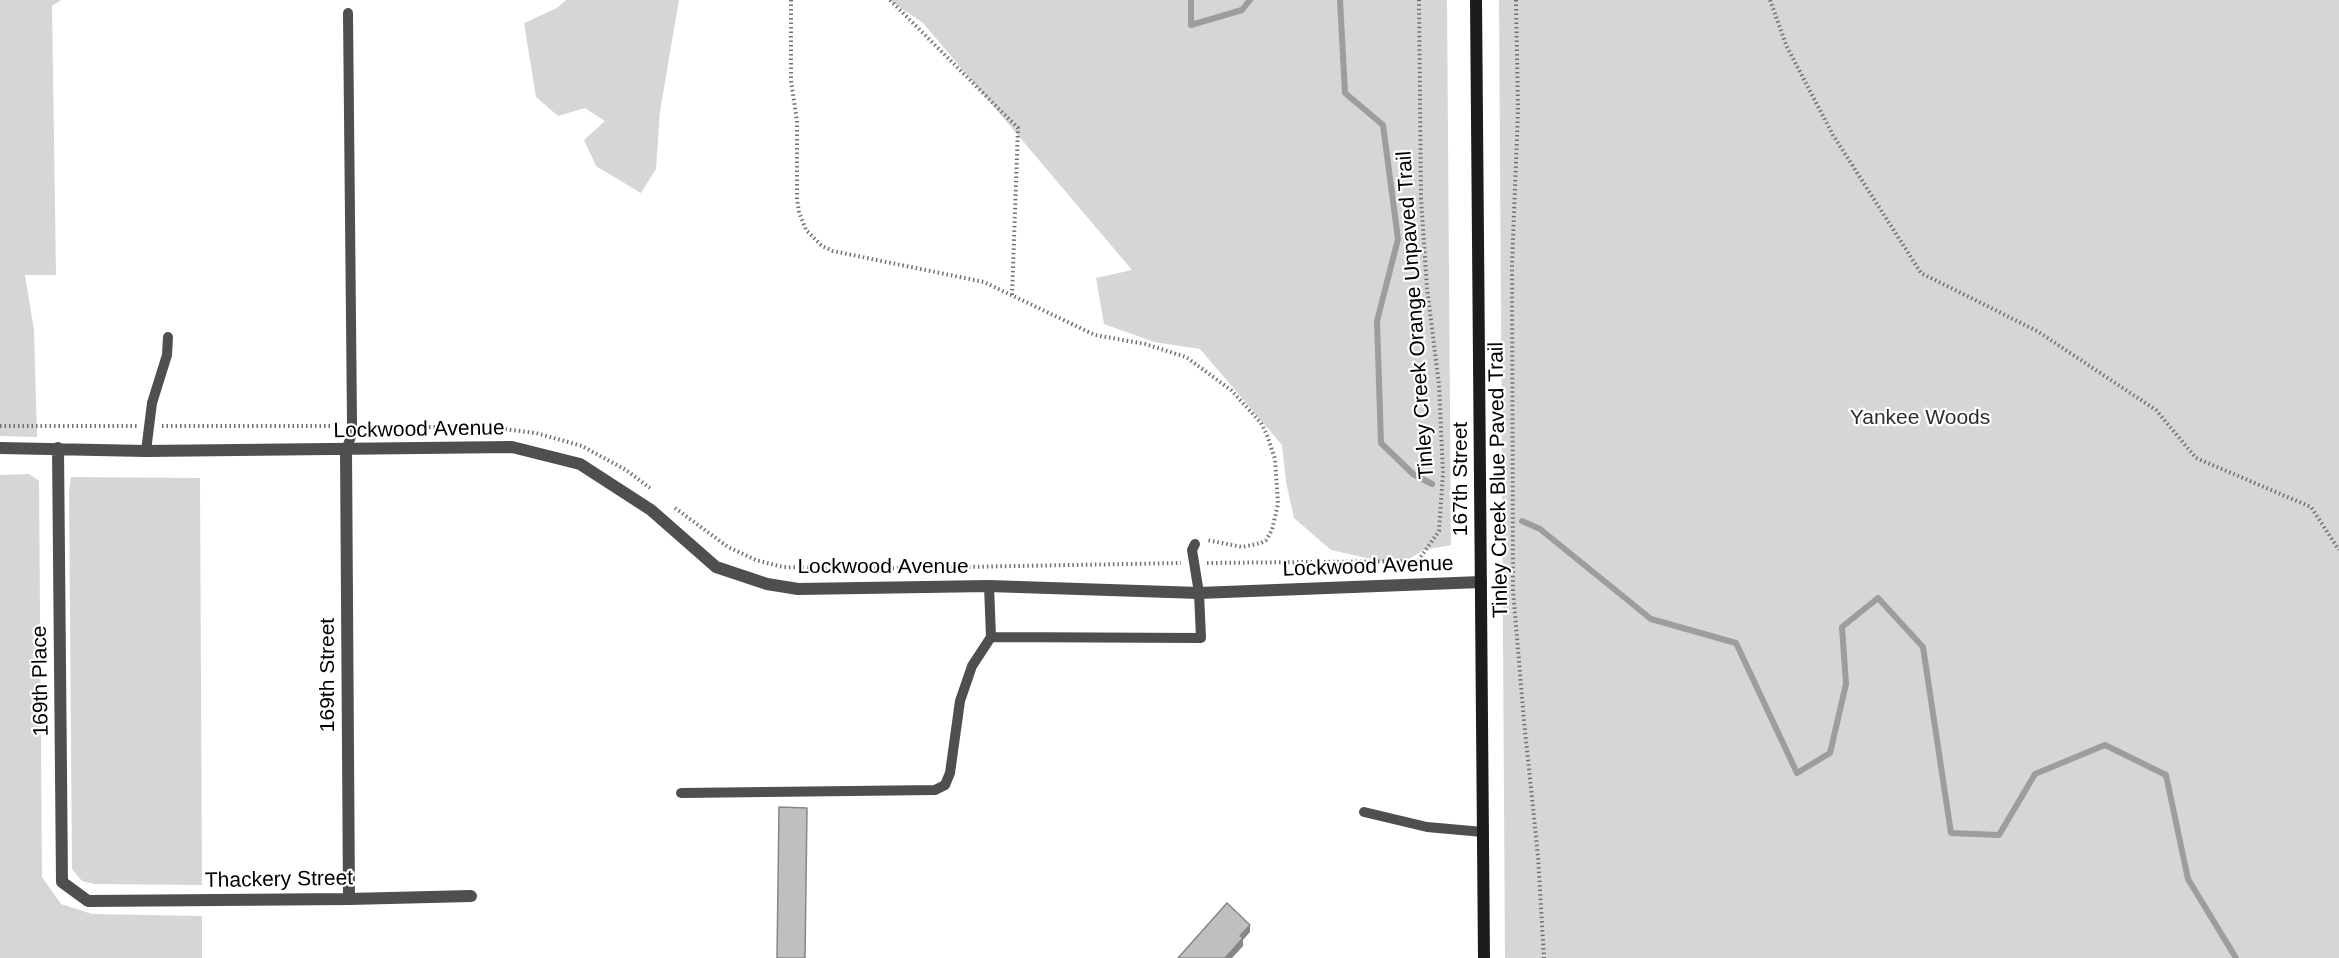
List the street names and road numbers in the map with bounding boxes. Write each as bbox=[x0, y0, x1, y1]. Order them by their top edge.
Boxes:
street label: Tinley Creek Orange Unpaved Trail bbox=[1392, 150, 1440, 480]
street label: Tinley Creek Blue Paved Trail bbox=[1484, 342, 1514, 618]
street label: Lockwood Avenue bbox=[333, 416, 505, 444]
street label: 167th Street bbox=[1448, 422, 1474, 536]
street label: Lockwood Avenue bbox=[1282, 551, 1454, 583]
street label: Lockwood Avenue bbox=[797, 554, 969, 580]
street label: 169th Street bbox=[315, 618, 341, 732]
street label: 169th Place bbox=[27, 625, 55, 737]
street label: Thackery Street bbox=[205, 866, 353, 894]

